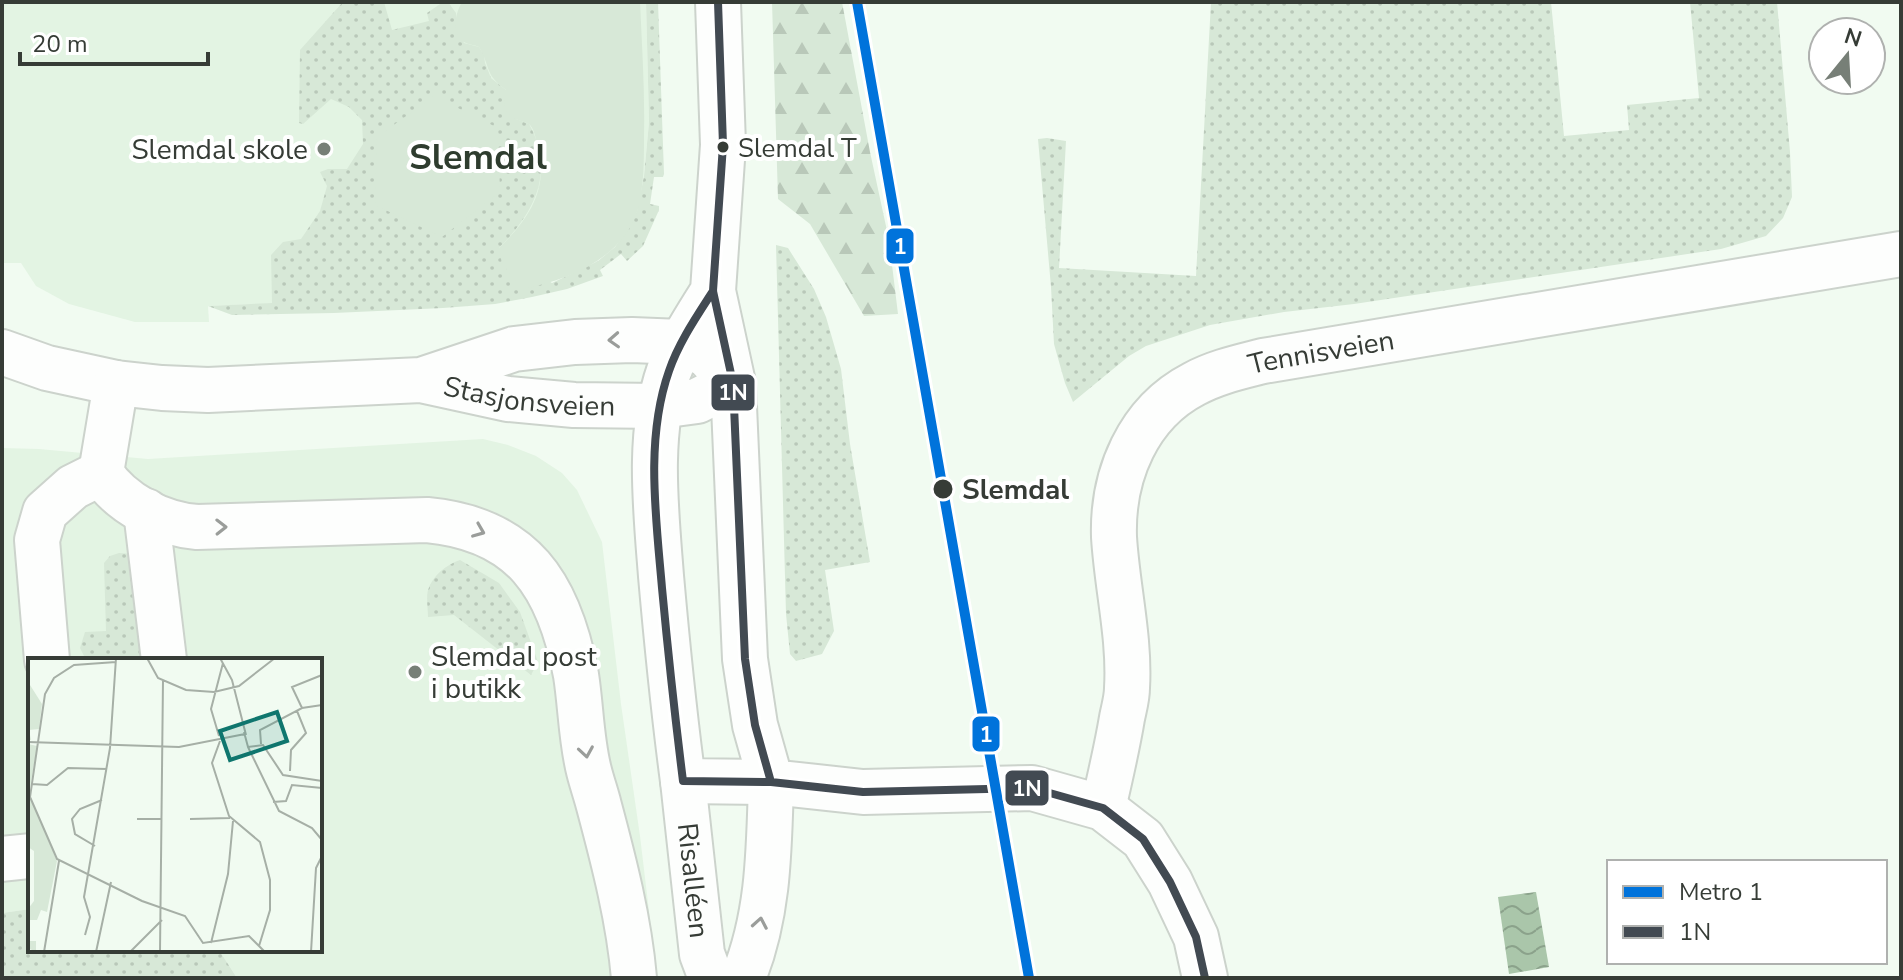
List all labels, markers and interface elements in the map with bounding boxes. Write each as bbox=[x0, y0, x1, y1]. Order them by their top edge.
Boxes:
scale bar bbox=[20, 16, 208, 66]
north arrow bbox=[1807, 16, 1887, 96]
text: N bbox=[1840, 21, 1865, 55]
text: 20 m bbox=[32, 28, 88, 60]
place label: Slemdal skole bbox=[131, 131, 308, 169]
place label: Slemdal T bbox=[738, 131, 857, 166]
district label: Slemdal bbox=[409, 133, 547, 182]
marker: Slemdal T bbox=[715, 139, 731, 155]
marker: Slemdal skole bbox=[315, 140, 333, 158]
line badge: 1 bbox=[885, 227, 915, 265]
text: 1 bbox=[893, 232, 907, 262]
street label: Tennisveien bbox=[1244, 321, 1397, 384]
one-way arrow bbox=[607, 332, 620, 349]
street label: Stasjonsveien bbox=[440, 367, 615, 425]
line badge: 1N bbox=[710, 373, 756, 412]
text: 1N bbox=[718, 378, 748, 408]
place label: Slemdal bbox=[962, 471, 1069, 509]
marker: Slemdal bbox=[931, 477, 955, 501]
one-way arrow bbox=[215, 518, 228, 535]
one-way arrow bbox=[471, 522, 485, 538]
place label: Slemdal post i butikk bbox=[431, 638, 597, 708]
inset map bbox=[28, 658, 322, 952]
marker: Slemdal post i butikk bbox=[406, 663, 424, 681]
line badge: 1 bbox=[971, 715, 1001, 753]
text: 1 bbox=[979, 720, 993, 750]
one-way arrow bbox=[576, 745, 593, 759]
line badge: 1N bbox=[1004, 769, 1050, 807]
text: 1N bbox=[1012, 774, 1042, 804]
street label: Risalléen bbox=[668, 821, 718, 940]
legend bbox=[1607, 860, 1887, 964]
text: Metro 1 bbox=[1679, 876, 1763, 908]
one-way arrow bbox=[750, 916, 767, 929]
text: 1N bbox=[1679, 916, 1711, 948]

